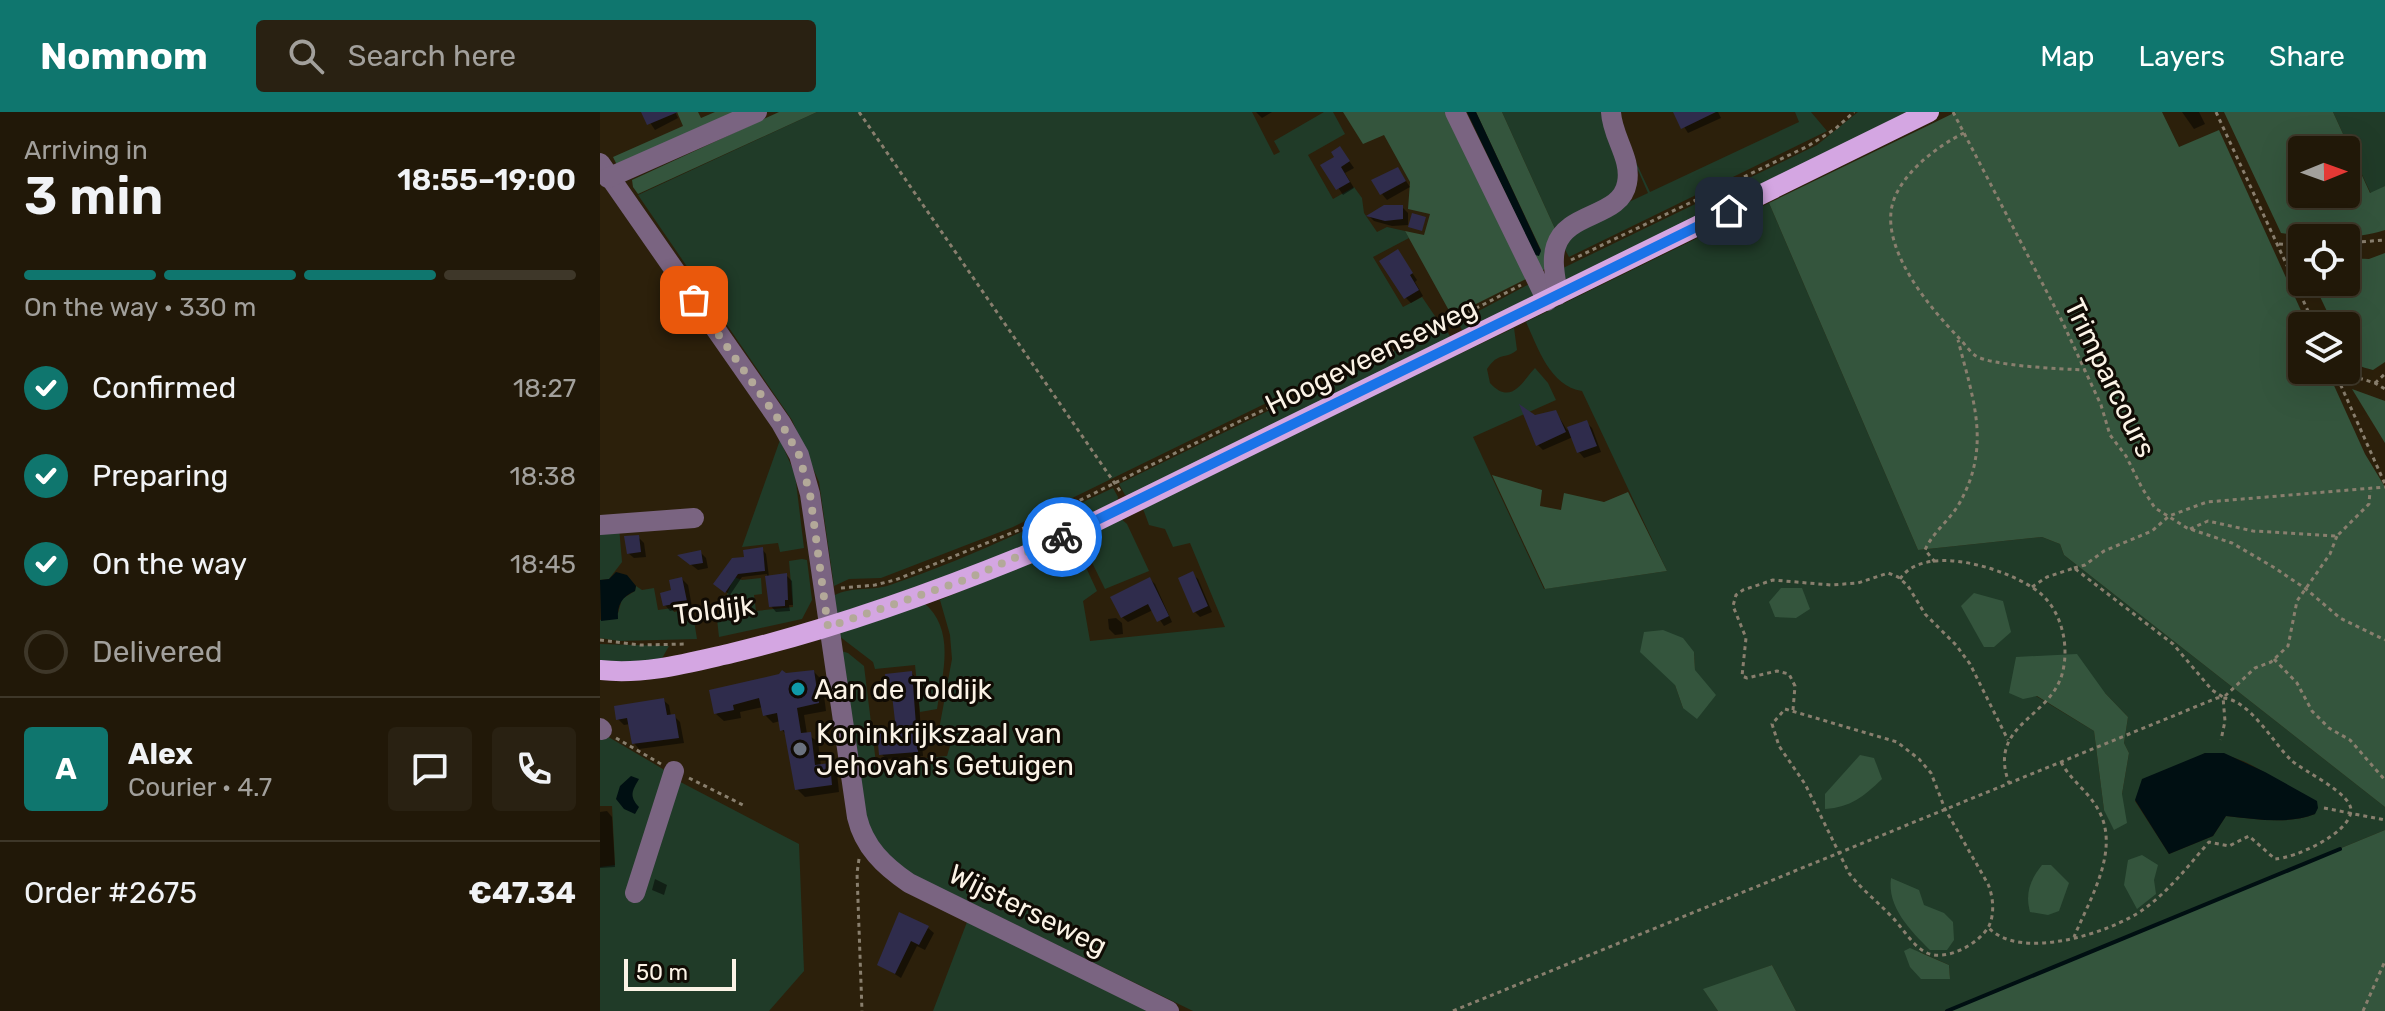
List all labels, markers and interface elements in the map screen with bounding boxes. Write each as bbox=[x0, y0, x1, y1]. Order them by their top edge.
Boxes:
search box bbox=[256, 20, 816, 92]
text: Nomnom bbox=[40, 33, 208, 79]
icon: search bbox=[284, 34, 328, 78]
text: Search here bbox=[348, 38, 516, 74]
text: Map bbox=[2040, 40, 2095, 73]
text: Layers bbox=[2139, 40, 2225, 73]
text: Share bbox=[2269, 40, 2345, 73]
text: Arriving in bbox=[24, 135, 148, 166]
north arrow bbox=[2288, 136, 2360, 208]
map controls bbox=[2288, 136, 2360, 384]
text: 18:55–19:00 bbox=[397, 162, 576, 198]
text: 3 min bbox=[24, 165, 163, 227]
pin bbox=[1695, 177, 1763, 245]
icon: home bbox=[1707, 189, 1751, 233]
button: locate bbox=[2288, 224, 2360, 296]
pin bbox=[660, 266, 728, 334]
icon: bag bbox=[672, 278, 716, 322]
street label: Hoogeveenseweg bbox=[1260, 290, 1482, 422]
text: On the way · 330 m bbox=[24, 292, 256, 323]
street label: Trimparcours bbox=[2057, 293, 2163, 463]
button: layers bbox=[2288, 312, 2360, 384]
icon: check bbox=[24, 366, 68, 410]
text: Confirmed bbox=[92, 370, 236, 406]
text: 18:27 bbox=[513, 373, 576, 404]
icon: check bbox=[24, 454, 68, 498]
text: Preparing bbox=[92, 458, 228, 494]
text: 18:38 bbox=[510, 461, 576, 492]
courier bbox=[1022, 497, 1102, 577]
icon: bike bbox=[1040, 515, 1084, 559]
icon: check bbox=[24, 542, 68, 586]
text: On the way bbox=[92, 546, 247, 582]
text: 18:45 bbox=[510, 549, 576, 580]
street label: Toldijk bbox=[672, 589, 757, 631]
text: Delivered bbox=[92, 634, 223, 670]
place label: Aan de Toldijk bbox=[814, 673, 992, 706]
marker: Aan de Toldijk bbox=[789, 680, 807, 698]
place label: Koninkrijkszaal van Jehovah's Getuigen bbox=[816, 717, 1074, 782]
button: chat bbox=[388, 727, 472, 811]
button: phone bbox=[492, 727, 576, 811]
text: Alex bbox=[128, 736, 193, 772]
marker: Koninkrijkszaal van Jehovah's Getuigen bbox=[791, 740, 809, 758]
text: A bbox=[55, 751, 77, 787]
text: Courier · 4.7 bbox=[128, 772, 272, 803]
street label: Wijsterseweg bbox=[944, 857, 1112, 963]
text: Order #2675 bbox=[24, 875, 197, 911]
text: €47.34 bbox=[468, 875, 576, 911]
scale bar bbox=[624, 955, 736, 991]
text: 50 m bbox=[636, 959, 688, 986]

